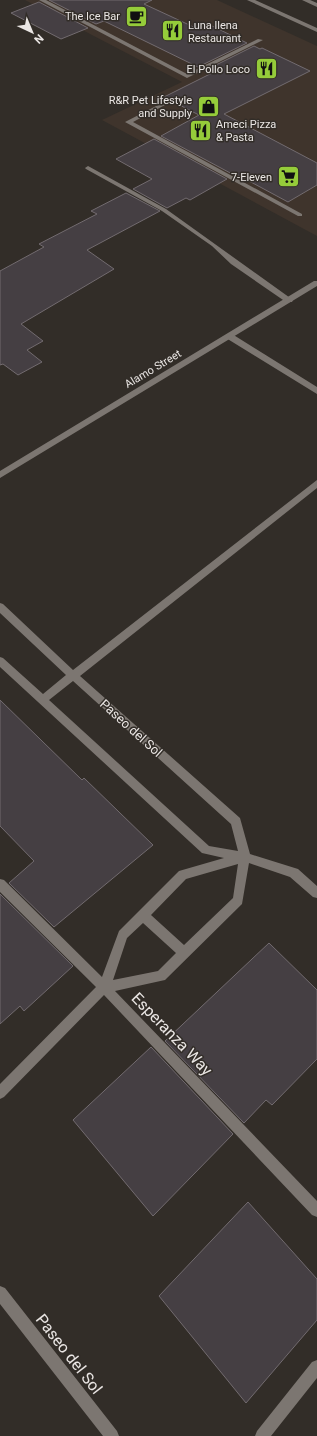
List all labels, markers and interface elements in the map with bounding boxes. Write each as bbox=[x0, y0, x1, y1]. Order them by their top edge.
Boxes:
cafe icon: The Ice Bar bbox=[123, 3, 149, 29]
place label: The Ice Bar bbox=[65, 10, 120, 23]
north arrow bbox=[12, 12, 52, 52]
restaurant icon: Luna llena Restaurant bbox=[160, 18, 186, 44]
place label: Luna llena Restaurant bbox=[188, 19, 242, 45]
text: N bbox=[31, 31, 46, 46]
restaurant icon: El Pollo Loco bbox=[253, 56, 279, 82]
place label: El Pollo Loco bbox=[187, 63, 250, 76]
shop icon: R&R Pet Lifestyle and Supply bbox=[195, 93, 221, 119]
place label: R&R Pet Lifestyle and Supply bbox=[109, 94, 193, 120]
restaurant icon: Ameci Pizza & Pasta bbox=[188, 117, 214, 143]
place label: Ameci Pizza & Pasta bbox=[216, 118, 276, 144]
supermarket icon: 7-Eleven bbox=[275, 164, 301, 190]
place label: 7-Eleven bbox=[231, 171, 272, 184]
street label: Alamo Street bbox=[122, 347, 184, 391]
street label: Paseo del Sol bbox=[97, 696, 165, 760]
street label: Esperanza Way bbox=[128, 988, 217, 1080]
street label: Paseo del Sol bbox=[32, 1310, 106, 1398]

